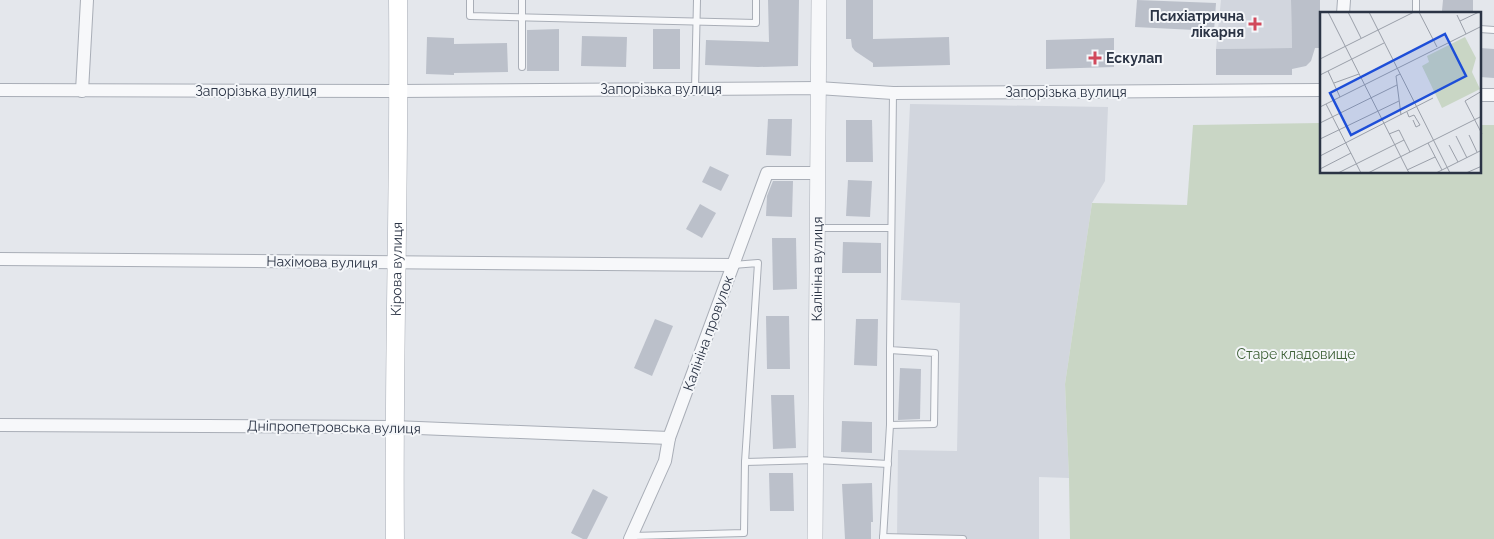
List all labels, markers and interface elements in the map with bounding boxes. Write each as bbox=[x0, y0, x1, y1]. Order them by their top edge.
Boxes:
place label: Психіатрична лікарня bbox=[1150, 8, 1244, 40]
inset map bbox=[1320, 12, 1482, 174]
marker: Психіатрична лікарня bbox=[1248, 17, 1262, 31]
place label: Ескулап bbox=[1106, 50, 1163, 66]
marker: Ескулап bbox=[1088, 51, 1102, 65]
street label: Запорізька вулиця bbox=[600, 81, 722, 97]
street label: Запорізька вулиця bbox=[195, 83, 317, 99]
street label: Запорізька вулиця bbox=[1005, 84, 1127, 100]
street label: Калініна вулиця bbox=[809, 216, 825, 322]
street label: Кірова вулиця bbox=[388, 222, 405, 316]
street label: Нахімова вулиця bbox=[266, 253, 378, 271]
street label: Калініна провулок bbox=[680, 273, 736, 393]
park label: Старе кладовище bbox=[1236, 346, 1356, 362]
street label: Дніпропетровська вулиця bbox=[247, 417, 421, 437]

